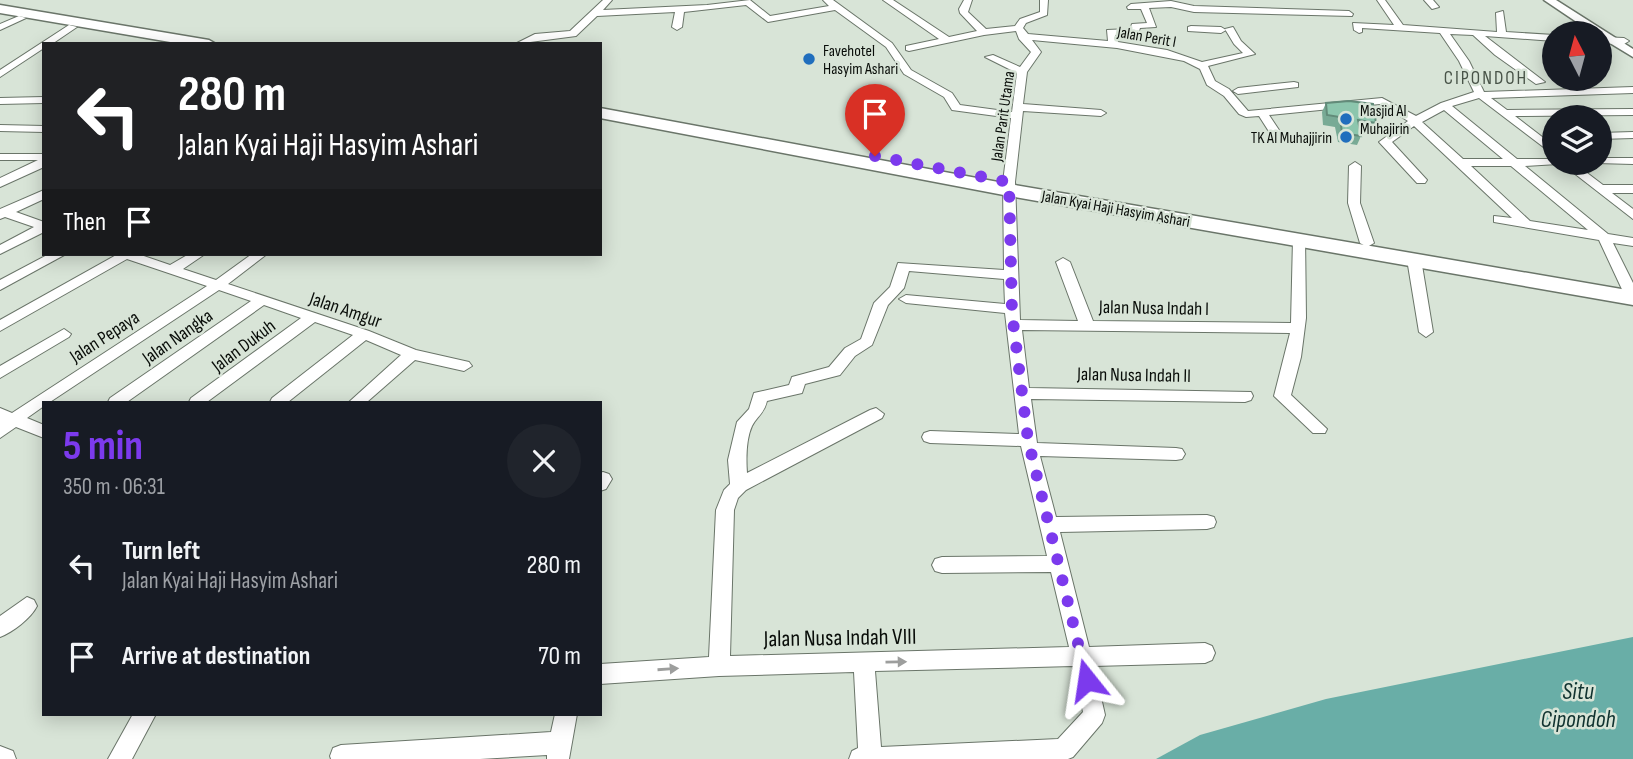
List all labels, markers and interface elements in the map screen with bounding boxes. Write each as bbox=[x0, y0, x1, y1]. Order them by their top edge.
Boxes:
north arrow bbox=[1542, 21, 1612, 91]
map controls bbox=[1542, 21, 1612, 175]
street label: Jalan Perit I bbox=[1115, 23, 1178, 52]
place label: Favehotel Hasyim Ashari bbox=[823, 42, 898, 79]
marker: Favehotel Hasyim Ashari bbox=[801, 51, 817, 67]
text: 280 m bbox=[178, 66, 286, 125]
district label: CIPONDOH bbox=[1444, 67, 1528, 90]
icon: left bbox=[63, 70, 154, 161]
street label: Jalan Parit Utama bbox=[988, 70, 1019, 164]
pin bbox=[845, 84, 905, 156]
icon: arrive bbox=[856, 95, 894, 133]
place label: Masjid Al Muhajirin bbox=[1360, 102, 1409, 139]
button: layers bbox=[1542, 105, 1612, 175]
marker: Masjid Al Muhajirin bbox=[1338, 111, 1354, 127]
text: Jalan Kyai Haji Hasyim Ashari bbox=[178, 126, 479, 165]
place label: TK Al Muhajjirin bbox=[1251, 129, 1332, 148]
marker: TK Al Muhajjirin bbox=[1338, 129, 1354, 145]
street label: Jalan Kyai Haji Hasyim Ashari bbox=[1039, 187, 1191, 232]
icon: arrive bbox=[120, 203, 158, 241]
text: Then bbox=[63, 207, 106, 238]
street label: Jalan Amgur bbox=[305, 287, 385, 334]
street label: Jalan Nusa Indah I bbox=[1098, 296, 1209, 321]
street label: Jalan Nangka bbox=[137, 305, 217, 370]
street label: Jalan Pepaya bbox=[65, 306, 144, 369]
street label: Jalan Dukuh bbox=[207, 315, 280, 378]
street label: Jalan Nusa Indah II bbox=[1076, 363, 1191, 388]
text: 5 min bbox=[63, 421, 143, 472]
button: close bbox=[507, 424, 581, 498]
text: 350 m · 06:31 bbox=[63, 473, 165, 501]
text: Turn left bbox=[122, 536, 200, 567]
icon: left bbox=[63, 547, 101, 585]
text: 280 m bbox=[526, 550, 581, 581]
text: Jalan Kyai Haji Hasyim Ashari bbox=[122, 567, 338, 595]
street label: Jalan Nusa Indah VIII bbox=[762, 623, 917, 653]
icon: arrive bbox=[63, 638, 101, 676]
text: Arrive at destination bbox=[122, 641, 310, 672]
text: 70 m bbox=[538, 641, 581, 672]
position arrow bbox=[1050, 643, 1124, 717]
one-way arrow bbox=[885, 656, 907, 667]
one-way arrow bbox=[658, 664, 680, 675]
water label: Situ Cipondoh bbox=[1541, 677, 1615, 734]

